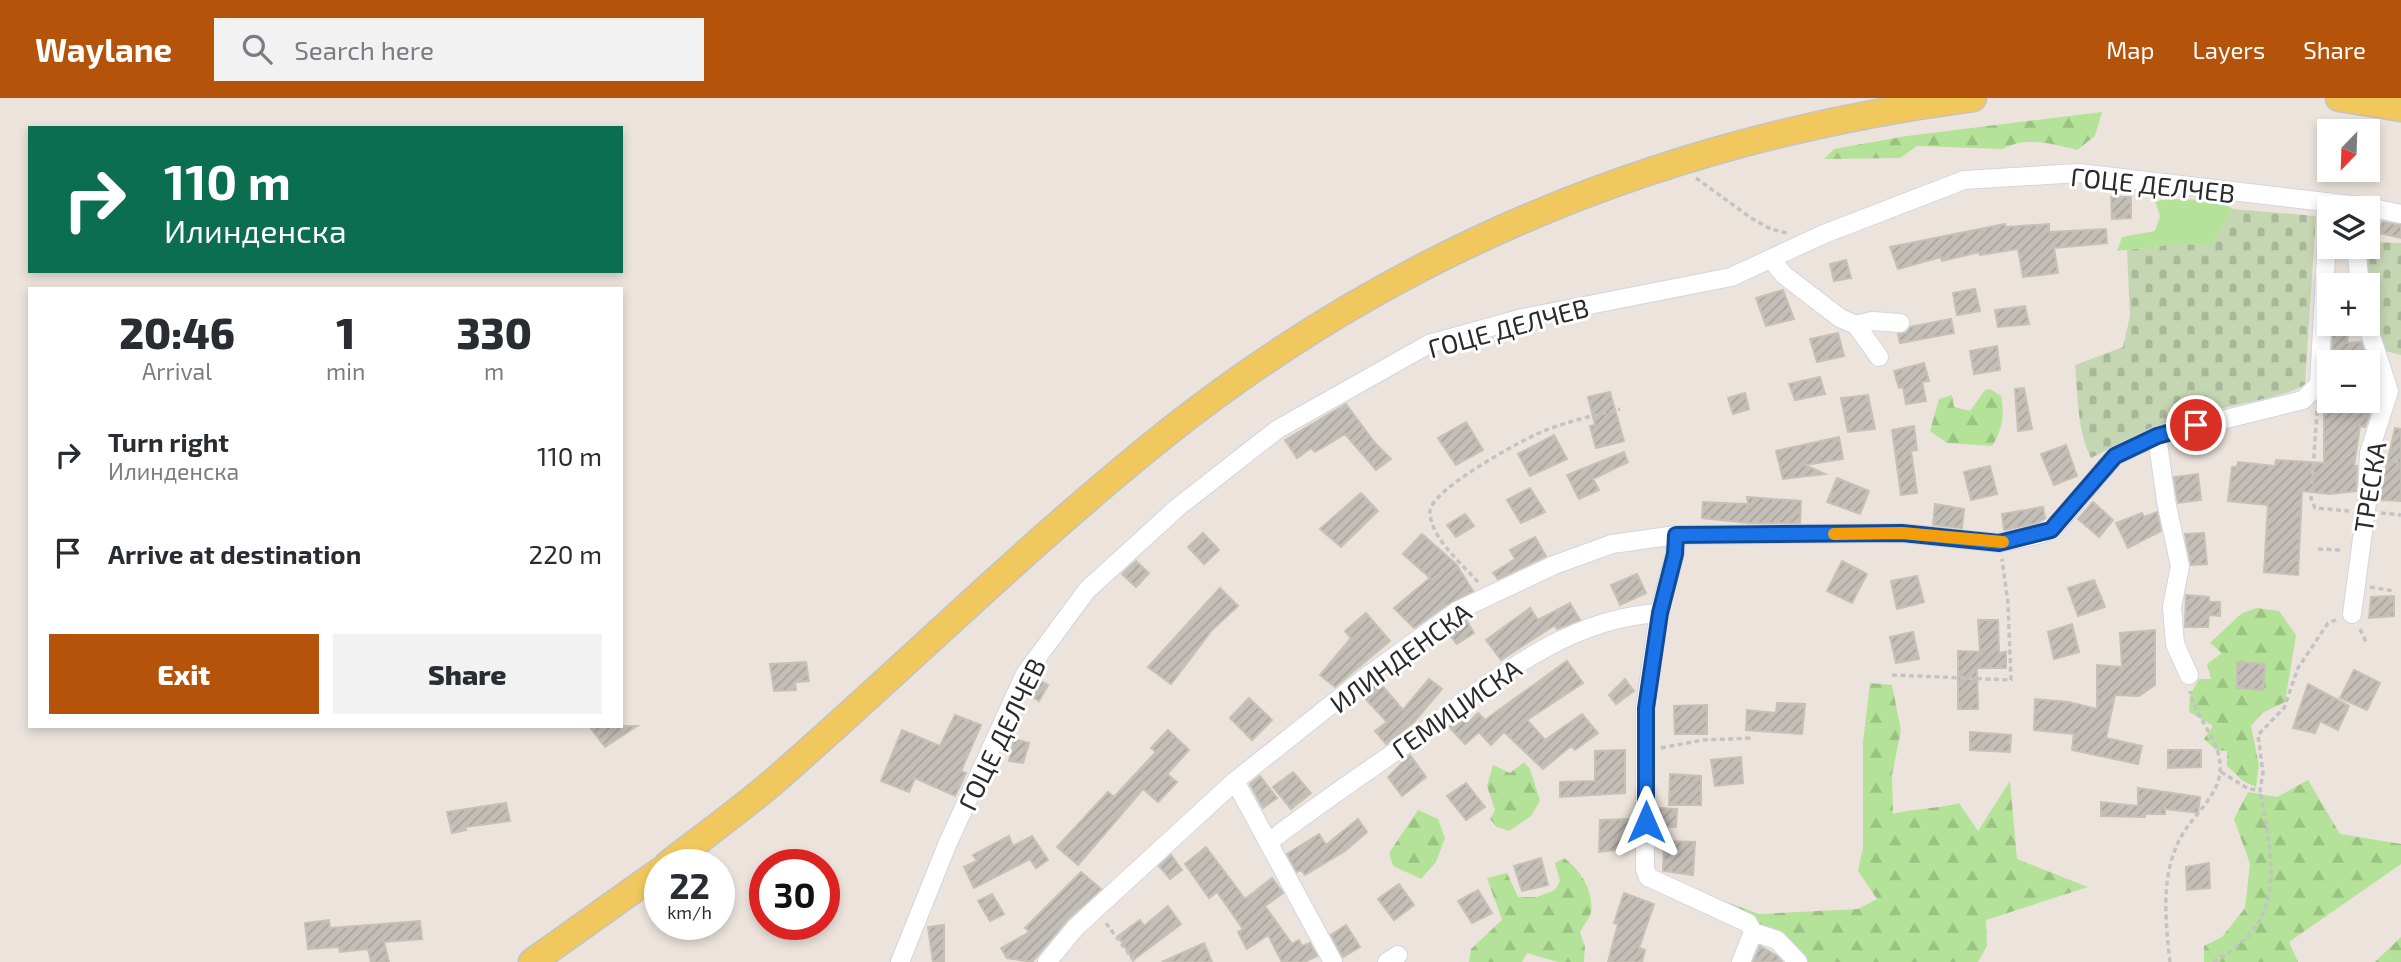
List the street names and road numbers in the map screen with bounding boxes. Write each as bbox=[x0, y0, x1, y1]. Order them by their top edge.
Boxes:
street label: ГОЦЕ ДЕЛЧЕВ bbox=[2069, 160, 2237, 208]
street label: ГОЦЕ ДЕЛЧЕВ bbox=[1424, 291, 1592, 363]
street label: ТРЕСКА bbox=[2347, 439, 2391, 535]
street label: ИЛИНДЕНСКА bbox=[1323, 595, 1477, 719]
street label: ГЕМИЏИСКА bbox=[1385, 652, 1527, 764]
street label: ГОЦЕ ДЕЛЧЕВ bbox=[951, 653, 1051, 815]

